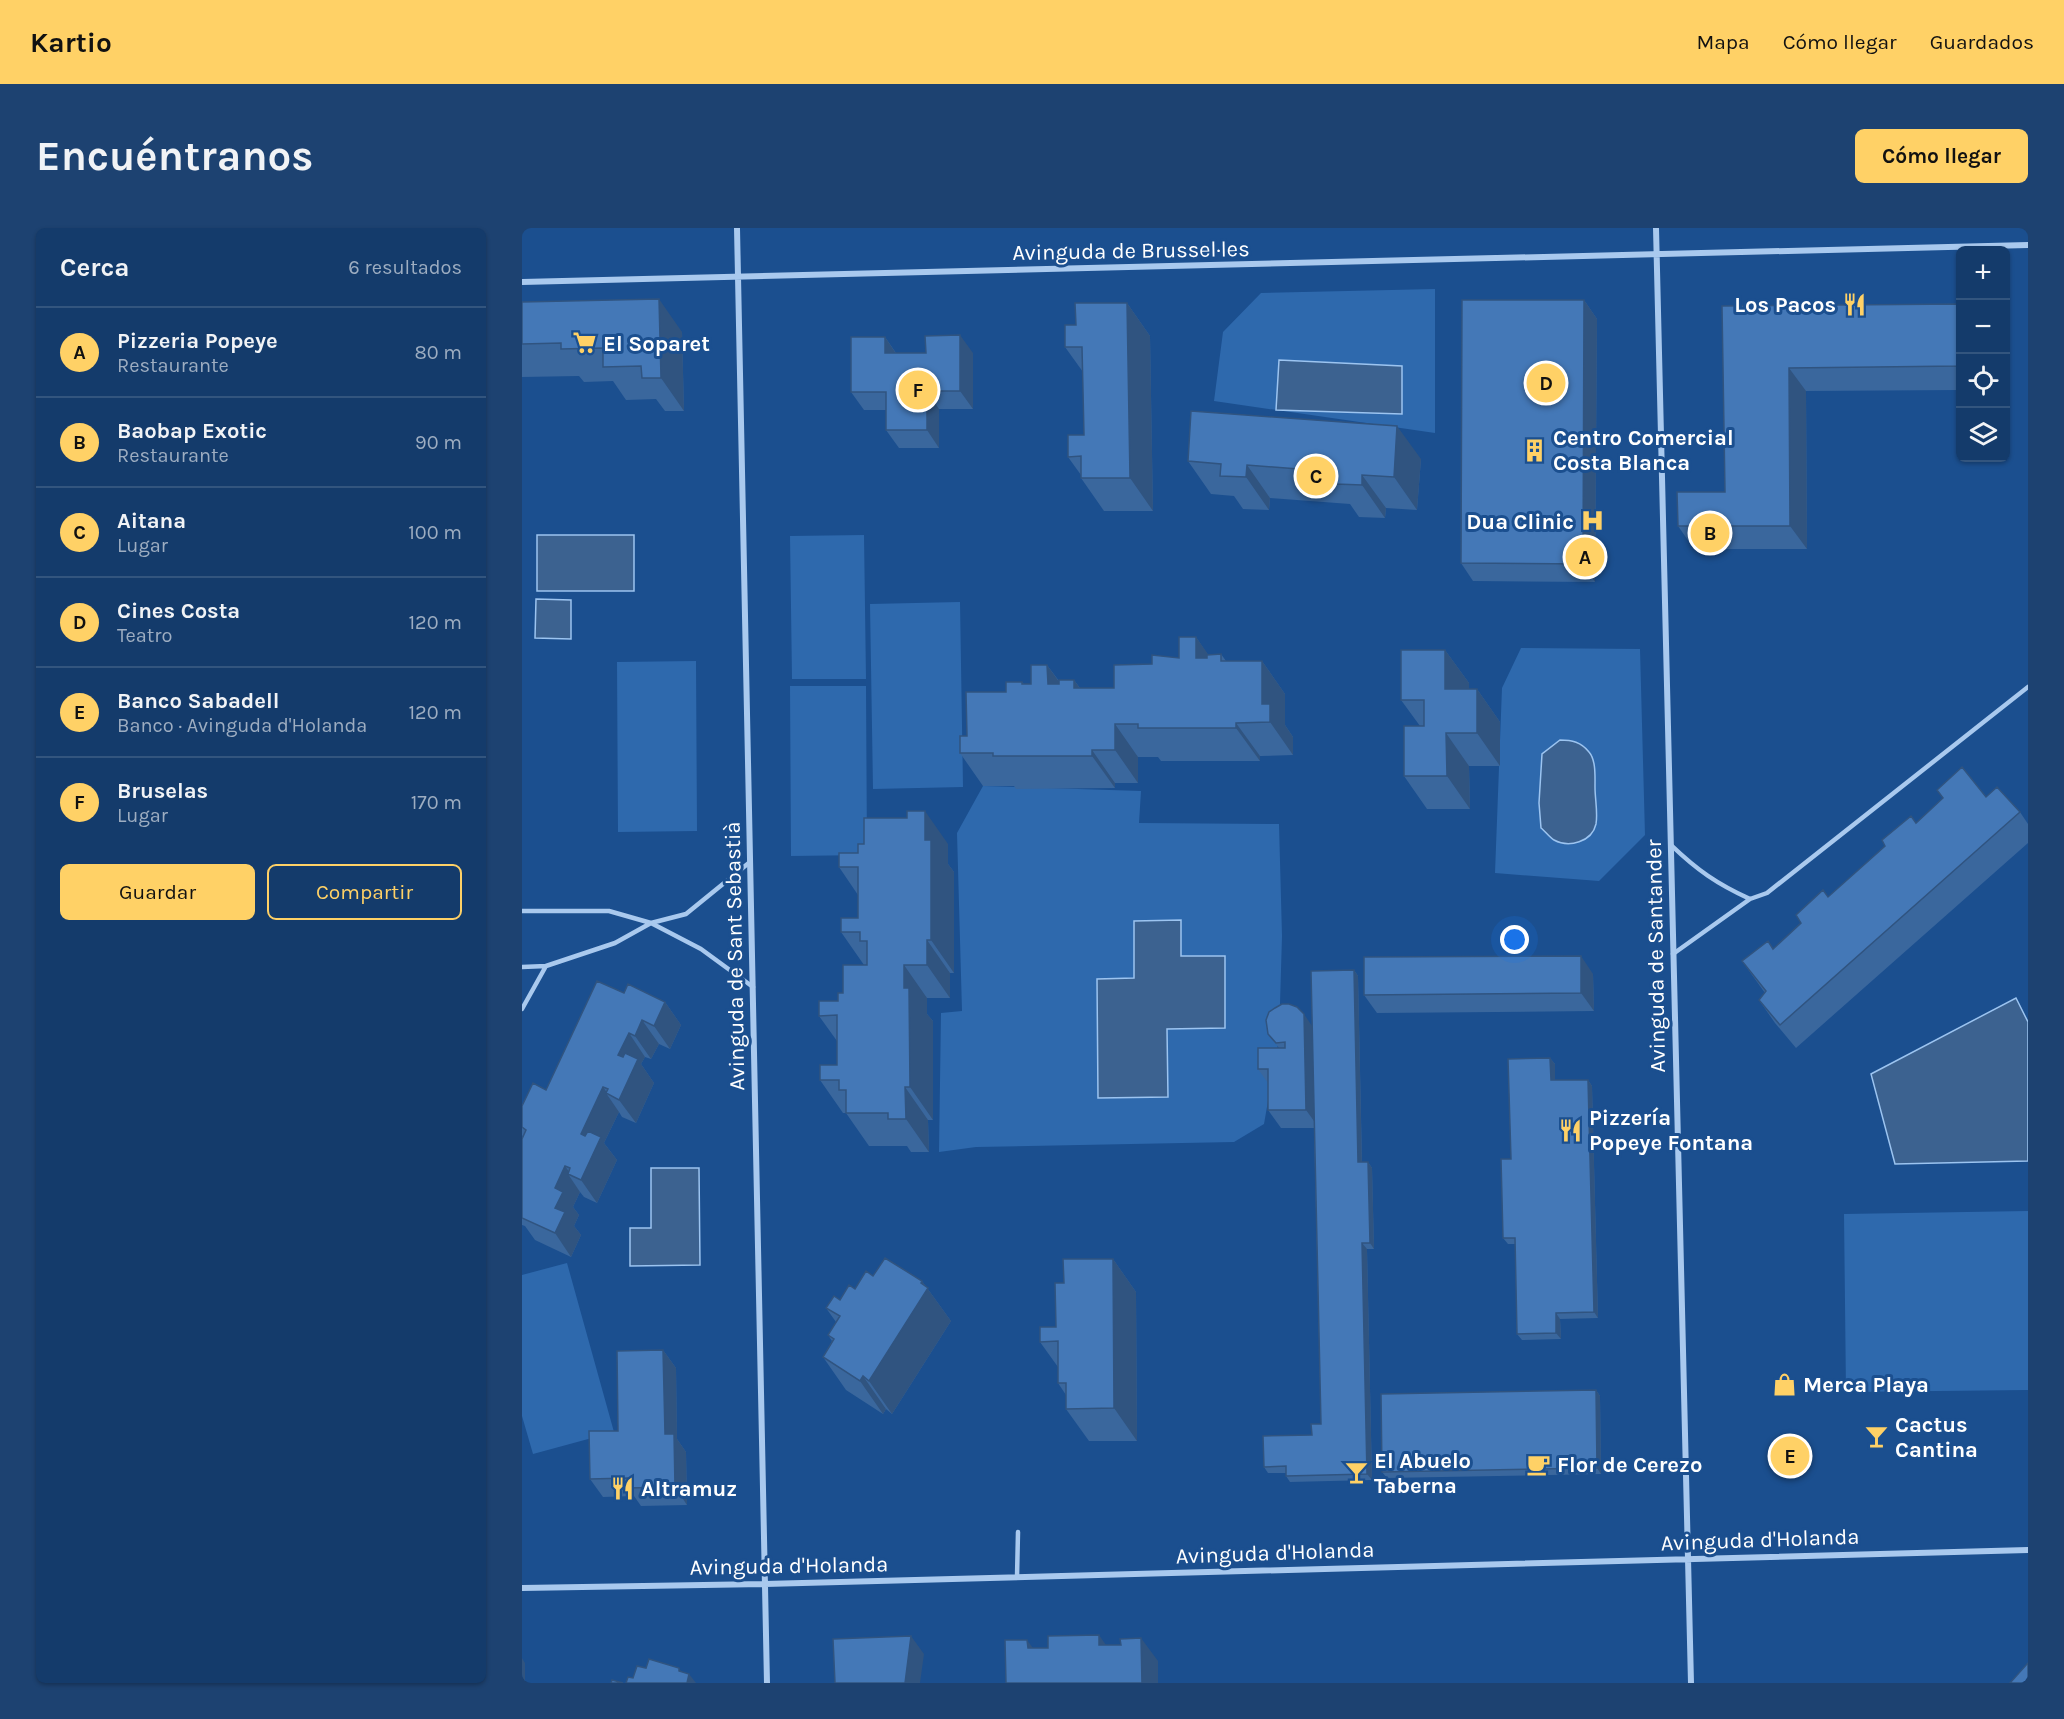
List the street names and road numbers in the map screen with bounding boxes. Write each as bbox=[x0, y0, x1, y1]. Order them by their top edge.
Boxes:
street label: Avinguda de Brussel·les bbox=[1012, 236, 1250, 266]
street label: Avinguda de Sant Sebastià bbox=[720, 821, 750, 1091]
street label: Avinguda de Santander bbox=[1641, 839, 1671, 1073]
street label: Avinguda d'Holanda bbox=[1660, 1524, 1860, 1556]
street label: Avinguda d'Holanda bbox=[1175, 1537, 1375, 1569]
street label: Avinguda d'Holanda bbox=[690, 1551, 889, 1581]

